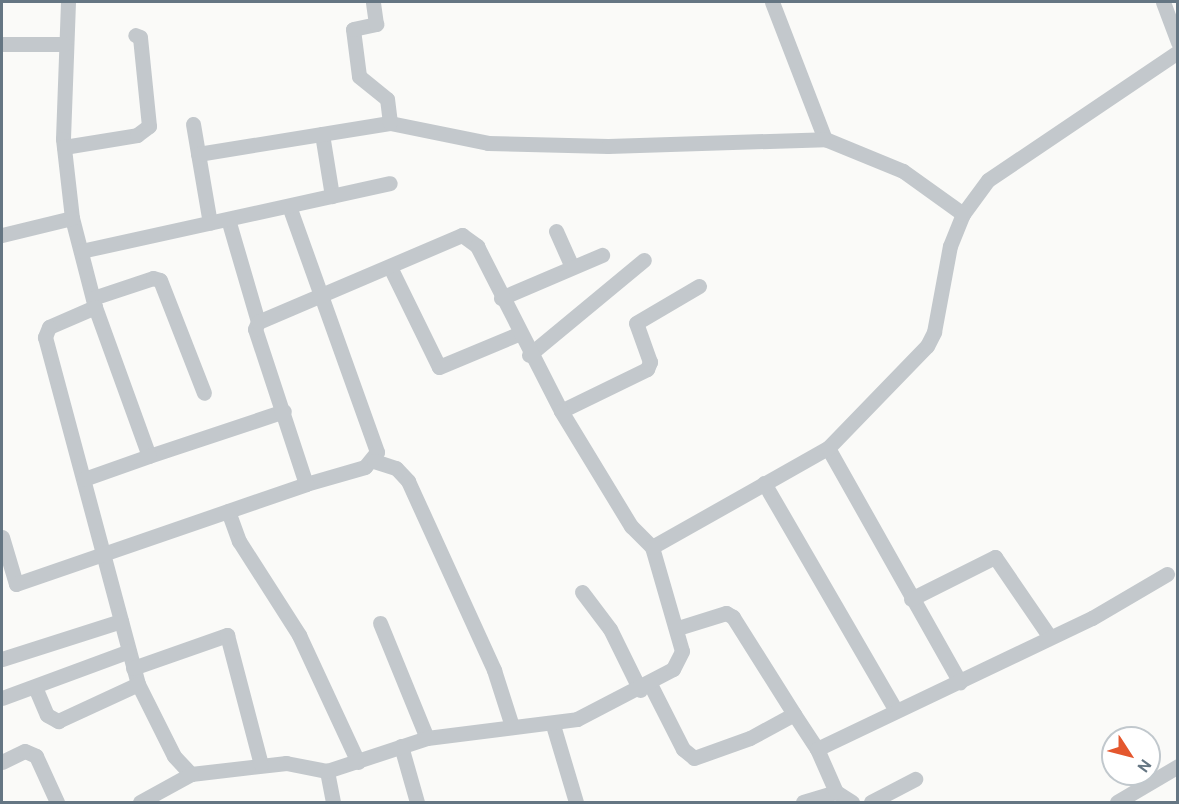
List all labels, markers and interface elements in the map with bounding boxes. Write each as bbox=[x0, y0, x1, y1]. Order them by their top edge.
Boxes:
north arrow bbox=[1101, 726, 1161, 786]
text: N bbox=[1133, 756, 1155, 776]

